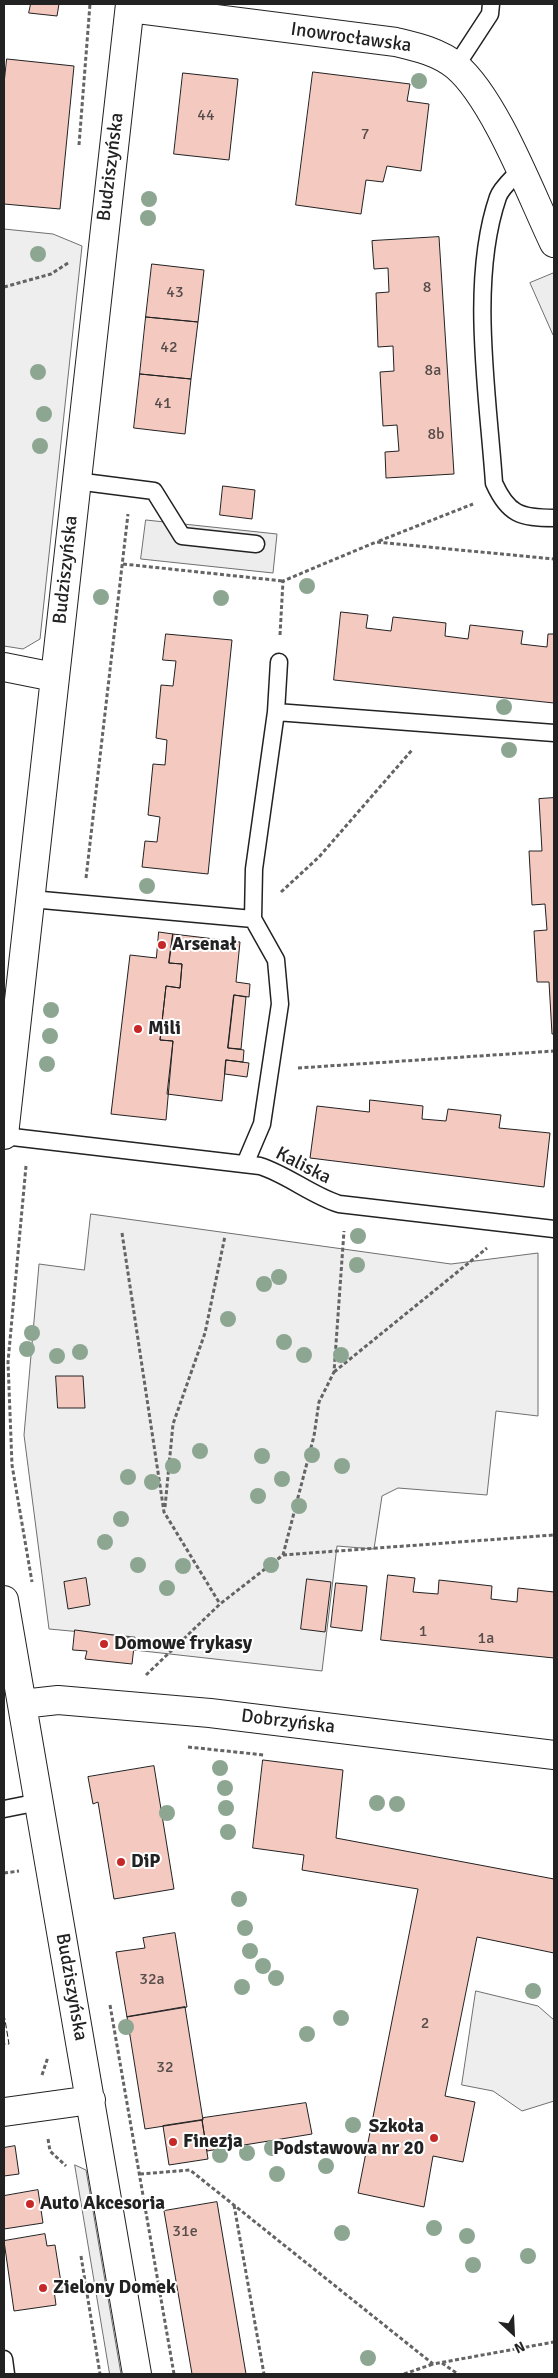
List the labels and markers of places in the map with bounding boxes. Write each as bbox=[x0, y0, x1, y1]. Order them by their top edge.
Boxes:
place label: Arsenał bbox=[172, 934, 237, 956]
marker: Arsenał bbox=[156, 939, 168, 951]
place label: Mili bbox=[148, 1018, 181, 1040]
marker: Mili bbox=[132, 1023, 144, 1035]
place label: Domowe frykasy bbox=[114, 1633, 252, 1655]
marker: Domowe frykasy bbox=[98, 1638, 110, 1650]
place label: DiP bbox=[131, 1851, 161, 1873]
marker: DiP bbox=[115, 1856, 127, 1868]
place label: Szkoła Podstawowa nr 20 bbox=[273, 2116, 424, 2160]
place label: Finezja bbox=[183, 2131, 243, 2153]
marker: Szkoła Podstawowa nr 20 bbox=[428, 2132, 440, 2144]
marker: Finezja bbox=[167, 2136, 179, 2148]
place label: Auto Akcesoria bbox=[40, 2193, 165, 2215]
marker: Auto Akcesoria bbox=[24, 2198, 36, 2210]
place label: Zielony Domek bbox=[53, 2277, 176, 2299]
marker: Zielony Domek bbox=[37, 2282, 49, 2294]

